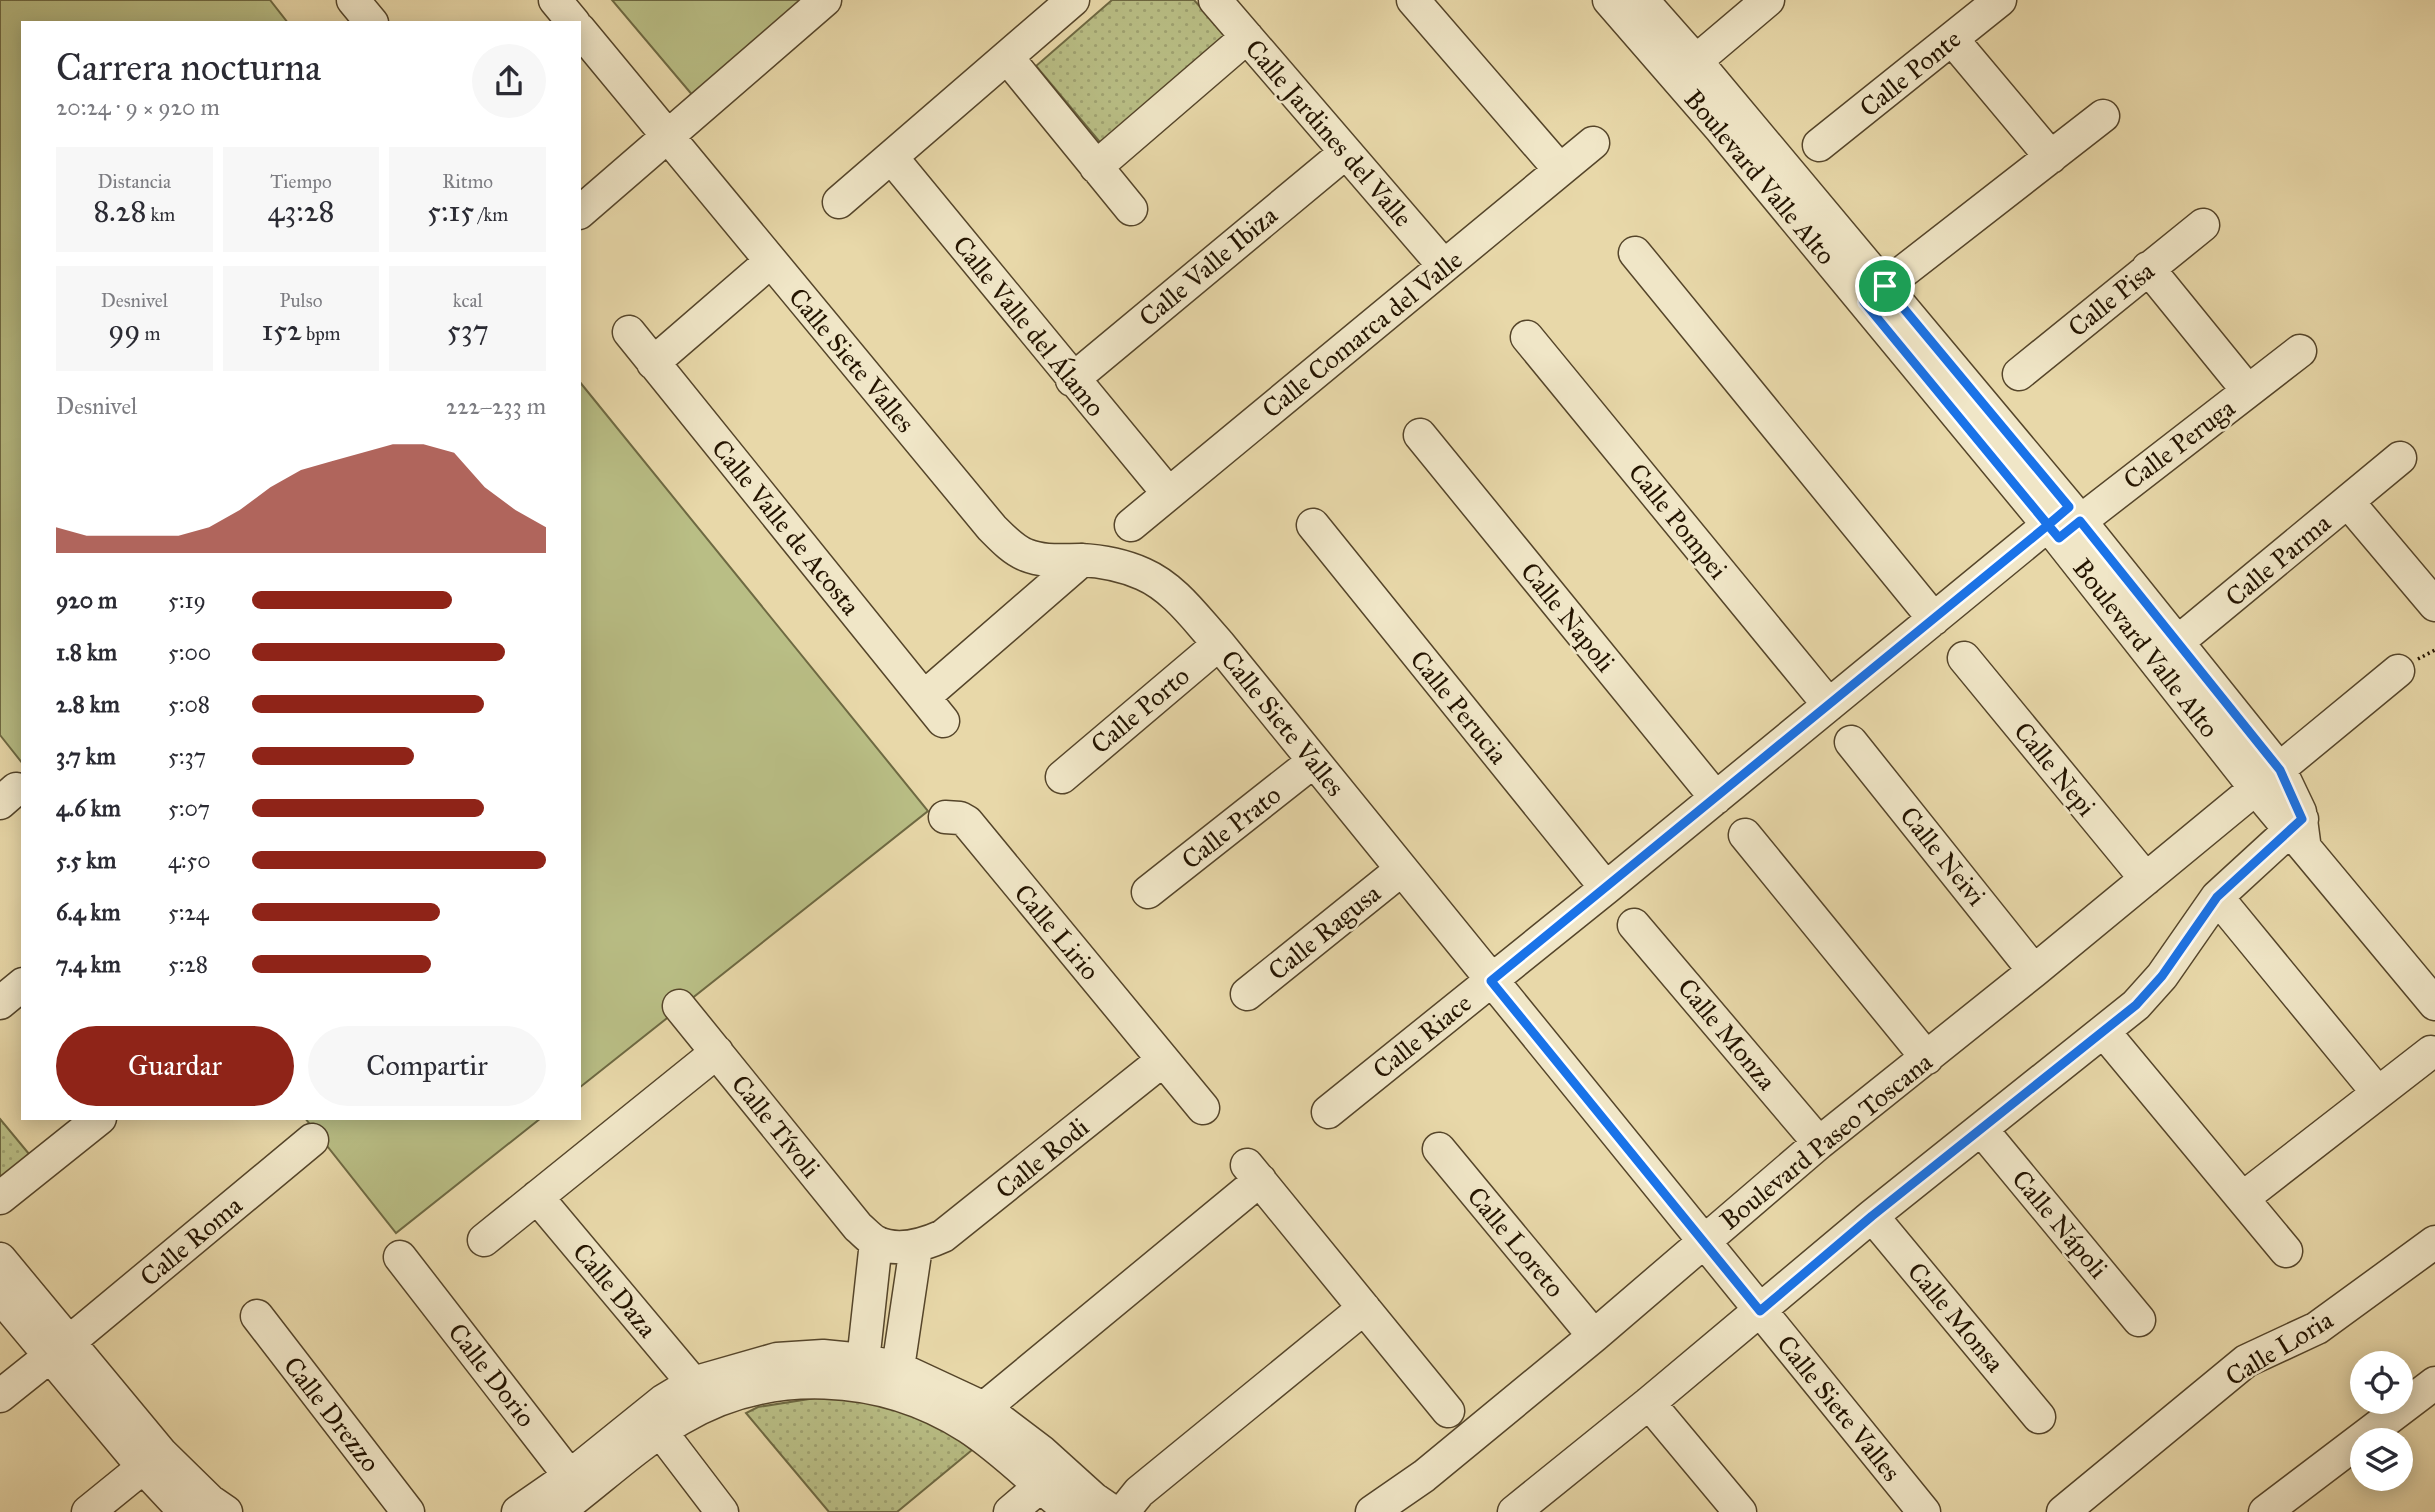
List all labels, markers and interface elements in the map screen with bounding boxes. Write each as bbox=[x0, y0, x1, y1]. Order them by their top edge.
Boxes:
street label: Calle Ponte bbox=[1853, 22, 1967, 123]
street label: Calle Jardines del Valle bbox=[1239, 33, 1419, 233]
text: Carrera nocturna bbox=[56, 44, 321, 90]
button: share bbox=[472, 44, 546, 118]
street label: Boulevard Valle Alto bbox=[1678, 83, 1842, 271]
text: 20:24 · 9 × 920 m bbox=[56, 93, 220, 121]
text: Distancia bbox=[98, 170, 171, 193]
text: Tiempo bbox=[270, 170, 332, 193]
text: Ritmo bbox=[442, 170, 493, 193]
text: 8.28 bbox=[93, 193, 146, 229]
text: 43:28 bbox=[267, 193, 335, 229]
text: 5:15 bbox=[427, 193, 474, 229]
street label: Calle Valle Ibiza bbox=[1132, 199, 1284, 333]
text: km bbox=[146, 203, 175, 226]
text: /km bbox=[474, 203, 508, 226]
street label: Calle Valle del Álamo bbox=[946, 229, 1112, 423]
street label: Calle Comarca del Valle bbox=[1255, 243, 1469, 425]
street label: Calle Pisa bbox=[2061, 255, 2161, 343]
pin bbox=[1855, 256, 1915, 316]
icon: arrive bbox=[1866, 267, 1904, 305]
street label: Calle Siete Valles bbox=[782, 281, 922, 439]
text: Desnivel bbox=[101, 289, 168, 312]
text: Pulso bbox=[280, 289, 322, 312]
text: kcal bbox=[453, 289, 483, 312]
text: 99 bbox=[108, 312, 140, 348]
text: 152 bbox=[261, 312, 302, 348]
text: 537 bbox=[447, 312, 489, 348]
text: m bbox=[140, 322, 160, 345]
text: bpm bbox=[302, 322, 341, 345]
text: Desnivel bbox=[56, 392, 137, 420]
text: 222–233 m bbox=[446, 392, 546, 420]
street label: Calle Peruga bbox=[2117, 392, 2241, 496]
street label: Calle Valle de Acosta bbox=[705, 432, 867, 622]
street label: Calle Pompei bbox=[1622, 457, 1734, 585]
street label: Calle Parma bbox=[2219, 507, 2337, 613]
street label: Boulevard Valle Alto bbox=[2066, 552, 2226, 744]
street label: Calle Napoli bbox=[1514, 556, 1622, 678]
text: 920 m bbox=[56, 586, 117, 614]
text: 5:19 bbox=[168, 586, 206, 614]
text: 1.8 km bbox=[56, 638, 117, 666]
text: 5:00 bbox=[168, 638, 211, 666]
street label: Calle Siete Valles bbox=[1214, 643, 1352, 803]
street label: Calle Perucia bbox=[1403, 644, 1515, 770]
street label: Calle Porto bbox=[1084, 660, 1196, 760]
text: 2.8 km bbox=[56, 690, 120, 718]
text: 5:08 bbox=[168, 690, 210, 718]
street label: Calle Nepi bbox=[2007, 716, 2103, 822]
text: 3.7 km bbox=[56, 742, 116, 770]
text: 5:37 bbox=[168, 742, 206, 770]
street label: Calle Prato bbox=[1175, 778, 1287, 876]
text: 4.6 km bbox=[56, 794, 121, 822]
text: 5:07 bbox=[168, 794, 210, 822]
street label: Calle Neivi bbox=[1893, 800, 1993, 912]
text: 5.5 km bbox=[56, 846, 116, 874]
text: 4:50 bbox=[168, 846, 211, 874]
street label: Calle Lirio bbox=[1008, 877, 1106, 987]
street label: Calle Ragusa bbox=[1261, 877, 1387, 987]
text: 6.4 km bbox=[56, 898, 121, 926]
text: 5:24 bbox=[168, 898, 209, 926]
text: 7.4 km bbox=[56, 950, 121, 978]
text: 5:28 bbox=[168, 950, 208, 978]
street label: Calle Monza bbox=[1671, 972, 1783, 1096]
street label: Calle Riace bbox=[1366, 987, 1478, 1085]
button: Guardar bbox=[56, 1026, 294, 1106]
button: Compartir bbox=[308, 1026, 546, 1106]
street label: Boulevard Paseo Toscana bbox=[1713, 1046, 1939, 1236]
street label: Calle Tívoli bbox=[725, 1068, 827, 1184]
street label: Calle Rodi bbox=[989, 1111, 1095, 1205]
street label: Calle Nápoli bbox=[2005, 1163, 2115, 1285]
street label: Calle Loreto bbox=[1461, 1180, 1571, 1304]
street label: Calle Roma bbox=[134, 1189, 248, 1293]
street label: Calle Daza bbox=[566, 1236, 664, 1344]
street label: Calle Monsa bbox=[1901, 1256, 2011, 1378]
street label: Calle Loria bbox=[2220, 1304, 2338, 1392]
street label: Calle Dorio bbox=[442, 1317, 542, 1433]
street label: Calle Siete Valles bbox=[1770, 1328, 1908, 1488]
street label: Calle Drezzo bbox=[277, 1350, 387, 1478]
map controls bbox=[2350, 1351, 2413, 1491]
button: locate bbox=[2350, 1351, 2413, 1414]
button: layers bbox=[2350, 1428, 2413, 1491]

